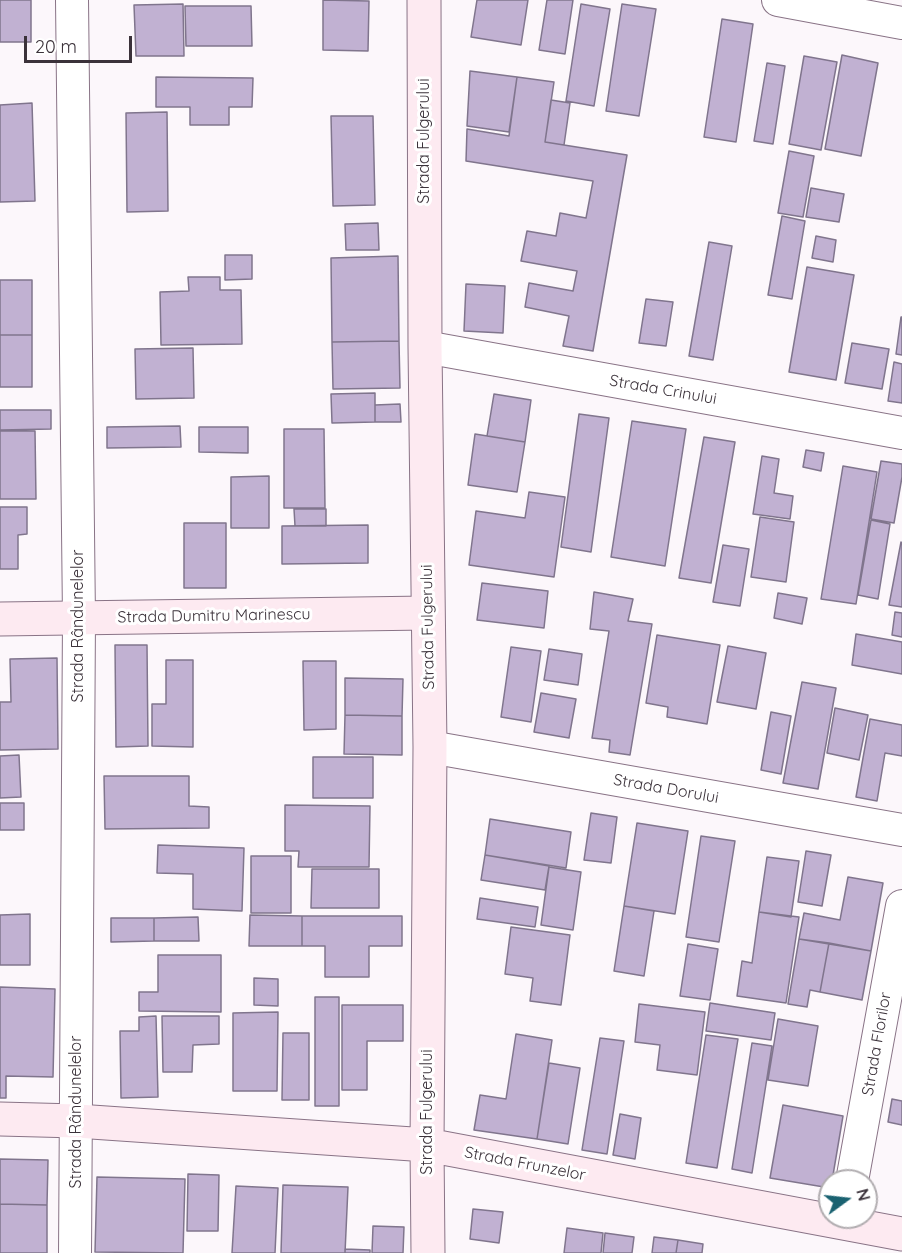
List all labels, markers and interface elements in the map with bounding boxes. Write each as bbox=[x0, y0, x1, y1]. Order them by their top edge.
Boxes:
scale bar bbox=[27, 24, 135, 62]
text: 20 m bbox=[35, 35, 77, 58]
street label: Strada Fulgerului bbox=[414, 78, 434, 204]
street label: Strada Crinului bbox=[608, 371, 718, 409]
street label: Strada Rândunelelor bbox=[68, 550, 88, 702]
street label: Strada Fulgerului bbox=[417, 564, 439, 690]
street label: Strada Dumitru Marinescu bbox=[117, 605, 311, 627]
street label: Strada Dorului bbox=[612, 770, 720, 808]
street label: Strada Florilor bbox=[858, 991, 896, 1097]
street label: Strada Rândunelelor bbox=[66, 1036, 86, 1188]
street label: Strada Fulgerului bbox=[417, 1049, 437, 1175]
street label: Strada Frunzelor bbox=[463, 1143, 587, 1185]
north arrow bbox=[818, 1169, 878, 1229]
text: N bbox=[852, 1187, 875, 1203]

